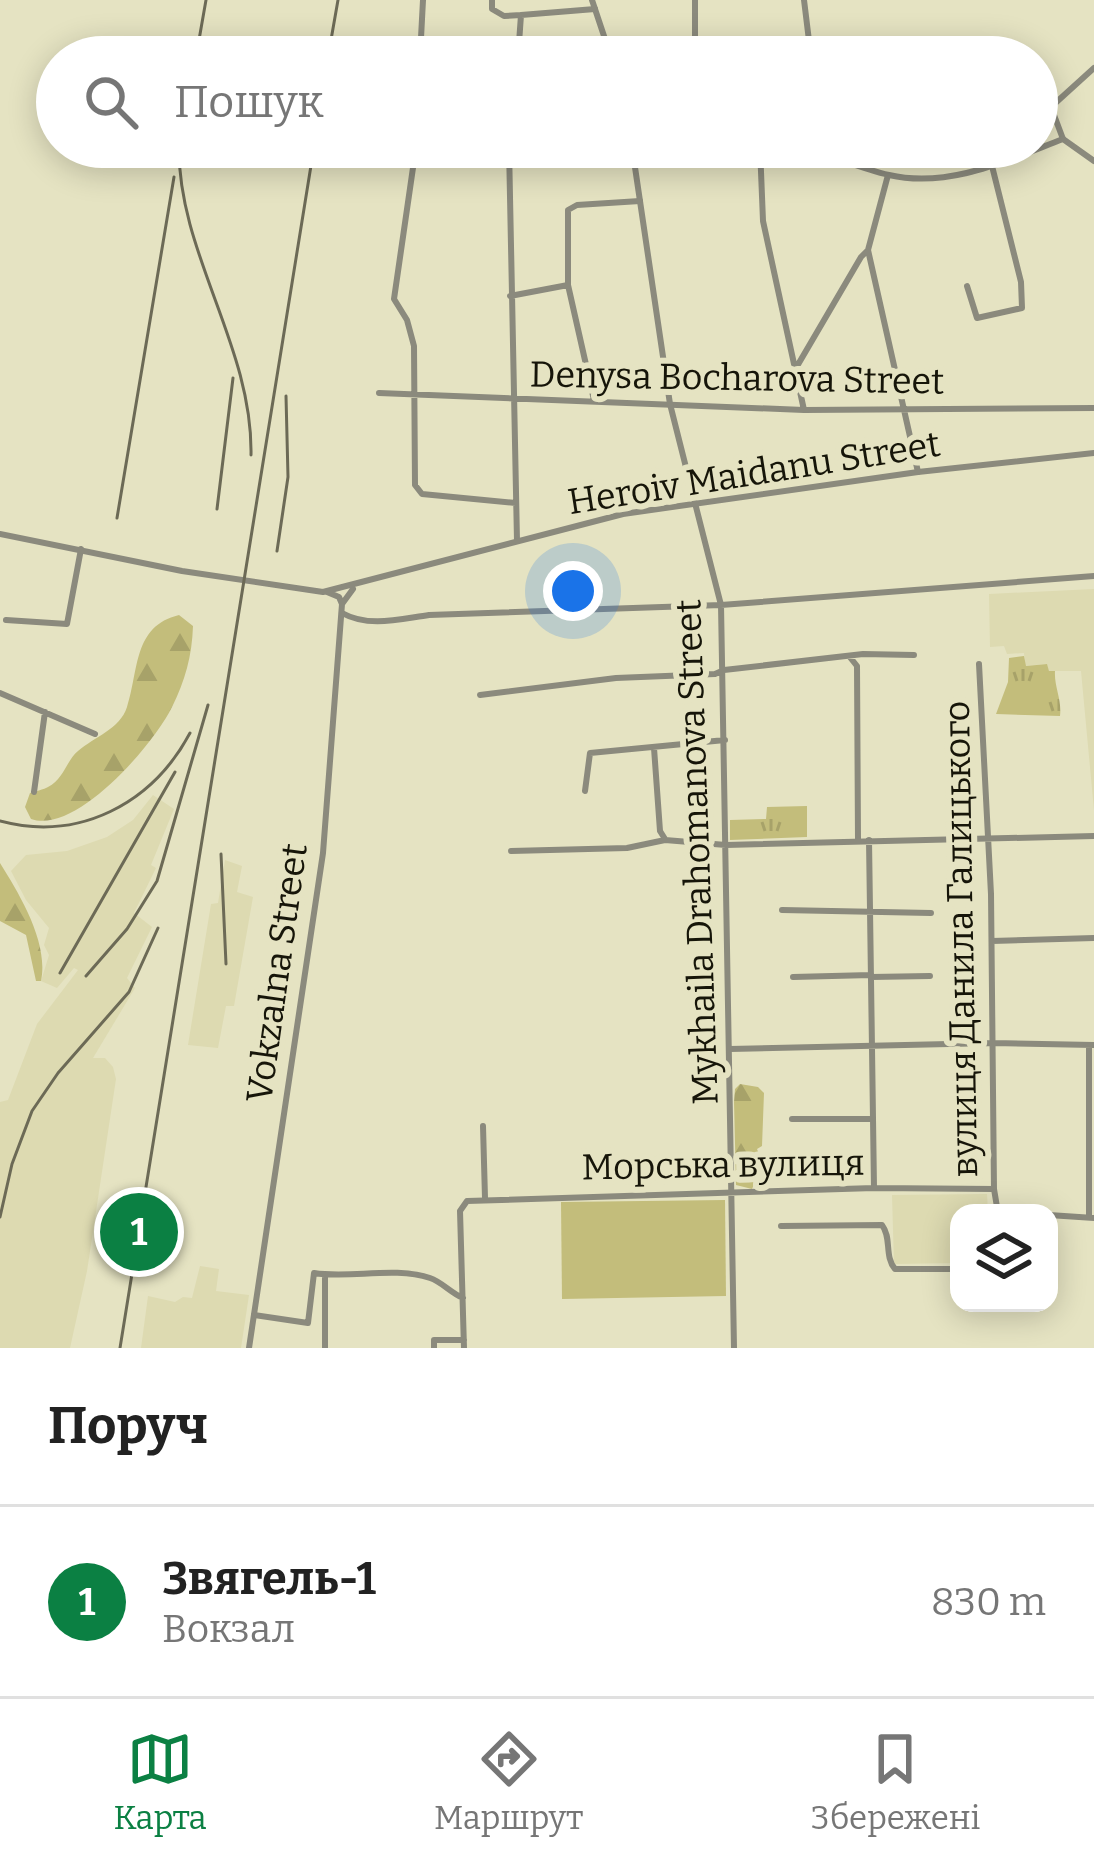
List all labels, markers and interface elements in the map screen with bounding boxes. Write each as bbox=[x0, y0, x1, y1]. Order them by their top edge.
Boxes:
search box bbox=[36, 36, 1058, 168]
icon: search bbox=[78, 69, 144, 135]
text: Пошук bbox=[174, 75, 324, 129]
street label: Denysa Bocharova Street bbox=[529, 352, 945, 404]
street label: Heroiv Maidanu Street bbox=[565, 422, 943, 524]
your location bbox=[543, 561, 603, 621]
street label: Mykhaila Drahomanova Street bbox=[666, 599, 728, 1105]
street label: вулиця Данила Галицького bbox=[935, 700, 987, 1178]
street label: Vokzalna Street bbox=[237, 841, 317, 1105]
street label: Морська вулиця bbox=[581, 1141, 865, 1189]
pin: 1 bbox=[100, 1187, 178, 1277]
map controls bbox=[950, 1204, 1058, 1312]
button: layers bbox=[950, 1204, 1058, 1312]
text: Поруч bbox=[48, 1395, 208, 1457]
text: Звягель-1 bbox=[162, 1552, 376, 1606]
text: 1 bbox=[79, 1579, 95, 1625]
text: 830 m bbox=[931, 1579, 1046, 1625]
text: Вокзал bbox=[162, 1606, 295, 1652]
tab: Карта bbox=[114, 1726, 207, 1838]
tab: Маршрут bbox=[434, 1726, 583, 1838]
tab: Збережені bbox=[811, 1726, 980, 1838]

